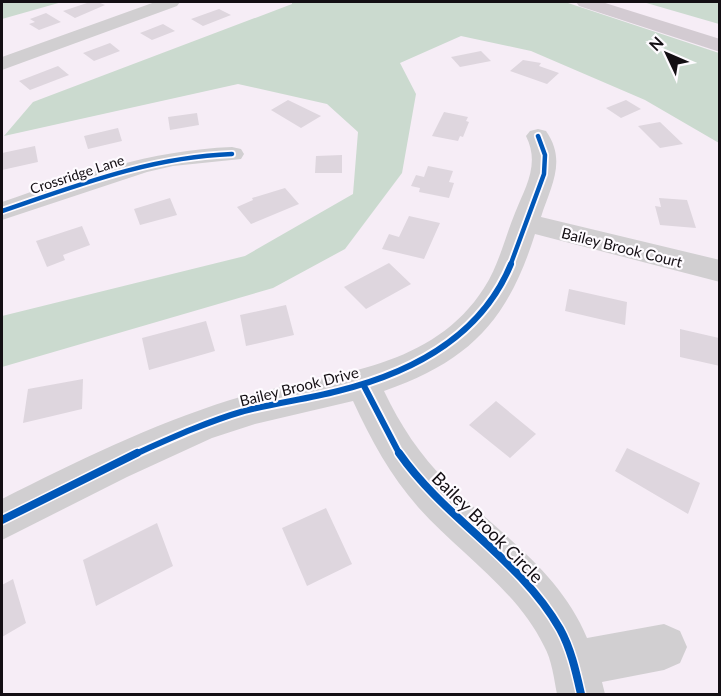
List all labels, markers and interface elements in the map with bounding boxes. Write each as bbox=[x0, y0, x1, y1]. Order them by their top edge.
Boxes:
north arrow bbox=[637, 24, 697, 84]
text: N bbox=[645, 32, 667, 54]
street label: Crossridge Lane bbox=[28, 151, 126, 197]
street label: Bailey Brook Court bbox=[560, 223, 685, 271]
street label: Bailey Brook Drive bbox=[238, 362, 360, 409]
street label: Bailey Brook Circle bbox=[428, 467, 548, 587]

